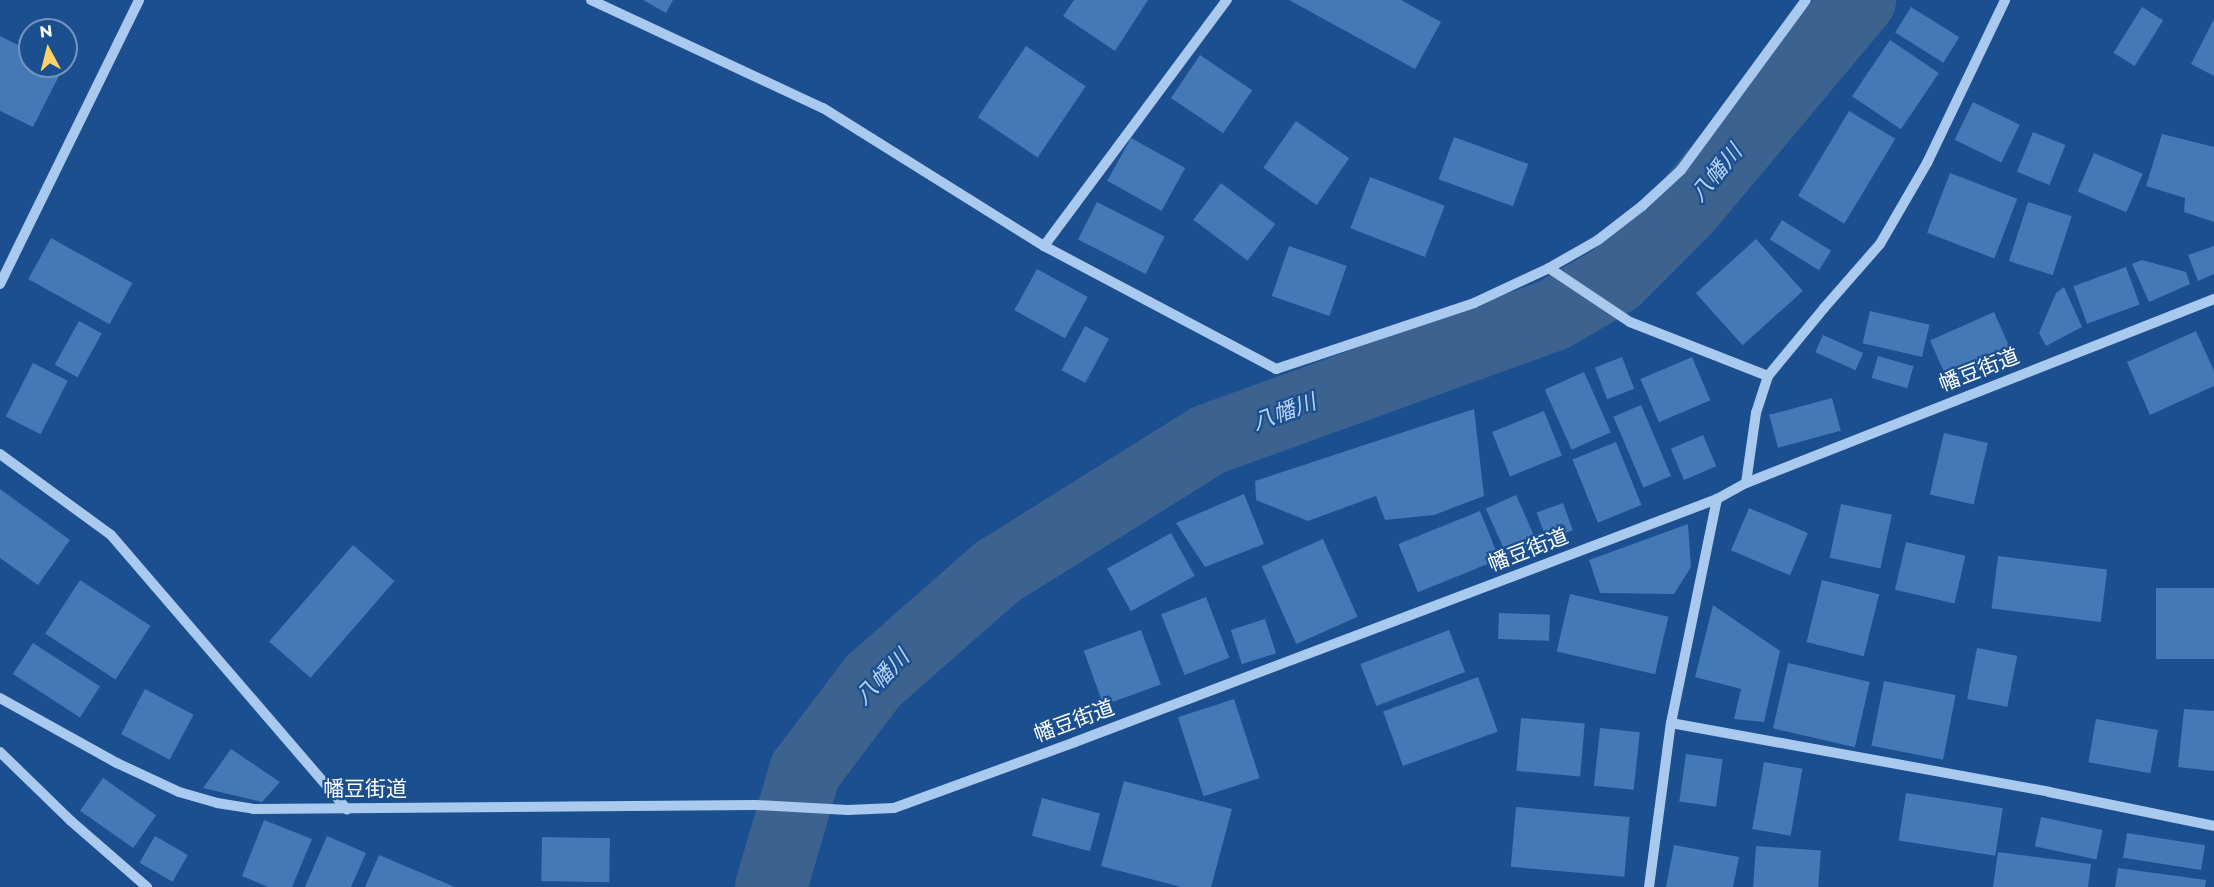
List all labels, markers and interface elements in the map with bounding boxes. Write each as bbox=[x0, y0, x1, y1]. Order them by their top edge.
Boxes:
north arrow bbox=[18, 18, 78, 78]
text: N bbox=[38, 21, 54, 42]
water label: 八幡川 bbox=[1685, 139, 1747, 207]
street label: 幡豆街道 bbox=[1935, 343, 2023, 397]
water label: 八幡川 bbox=[1248, 388, 1320, 436]
street label: 幡豆街道 bbox=[1484, 523, 1572, 577]
water label: 八幡川 bbox=[850, 644, 914, 710]
street label: 幡豆街道 bbox=[1030, 695, 1118, 747]
street label: 幡豆街道 bbox=[323, 776, 407, 802]

